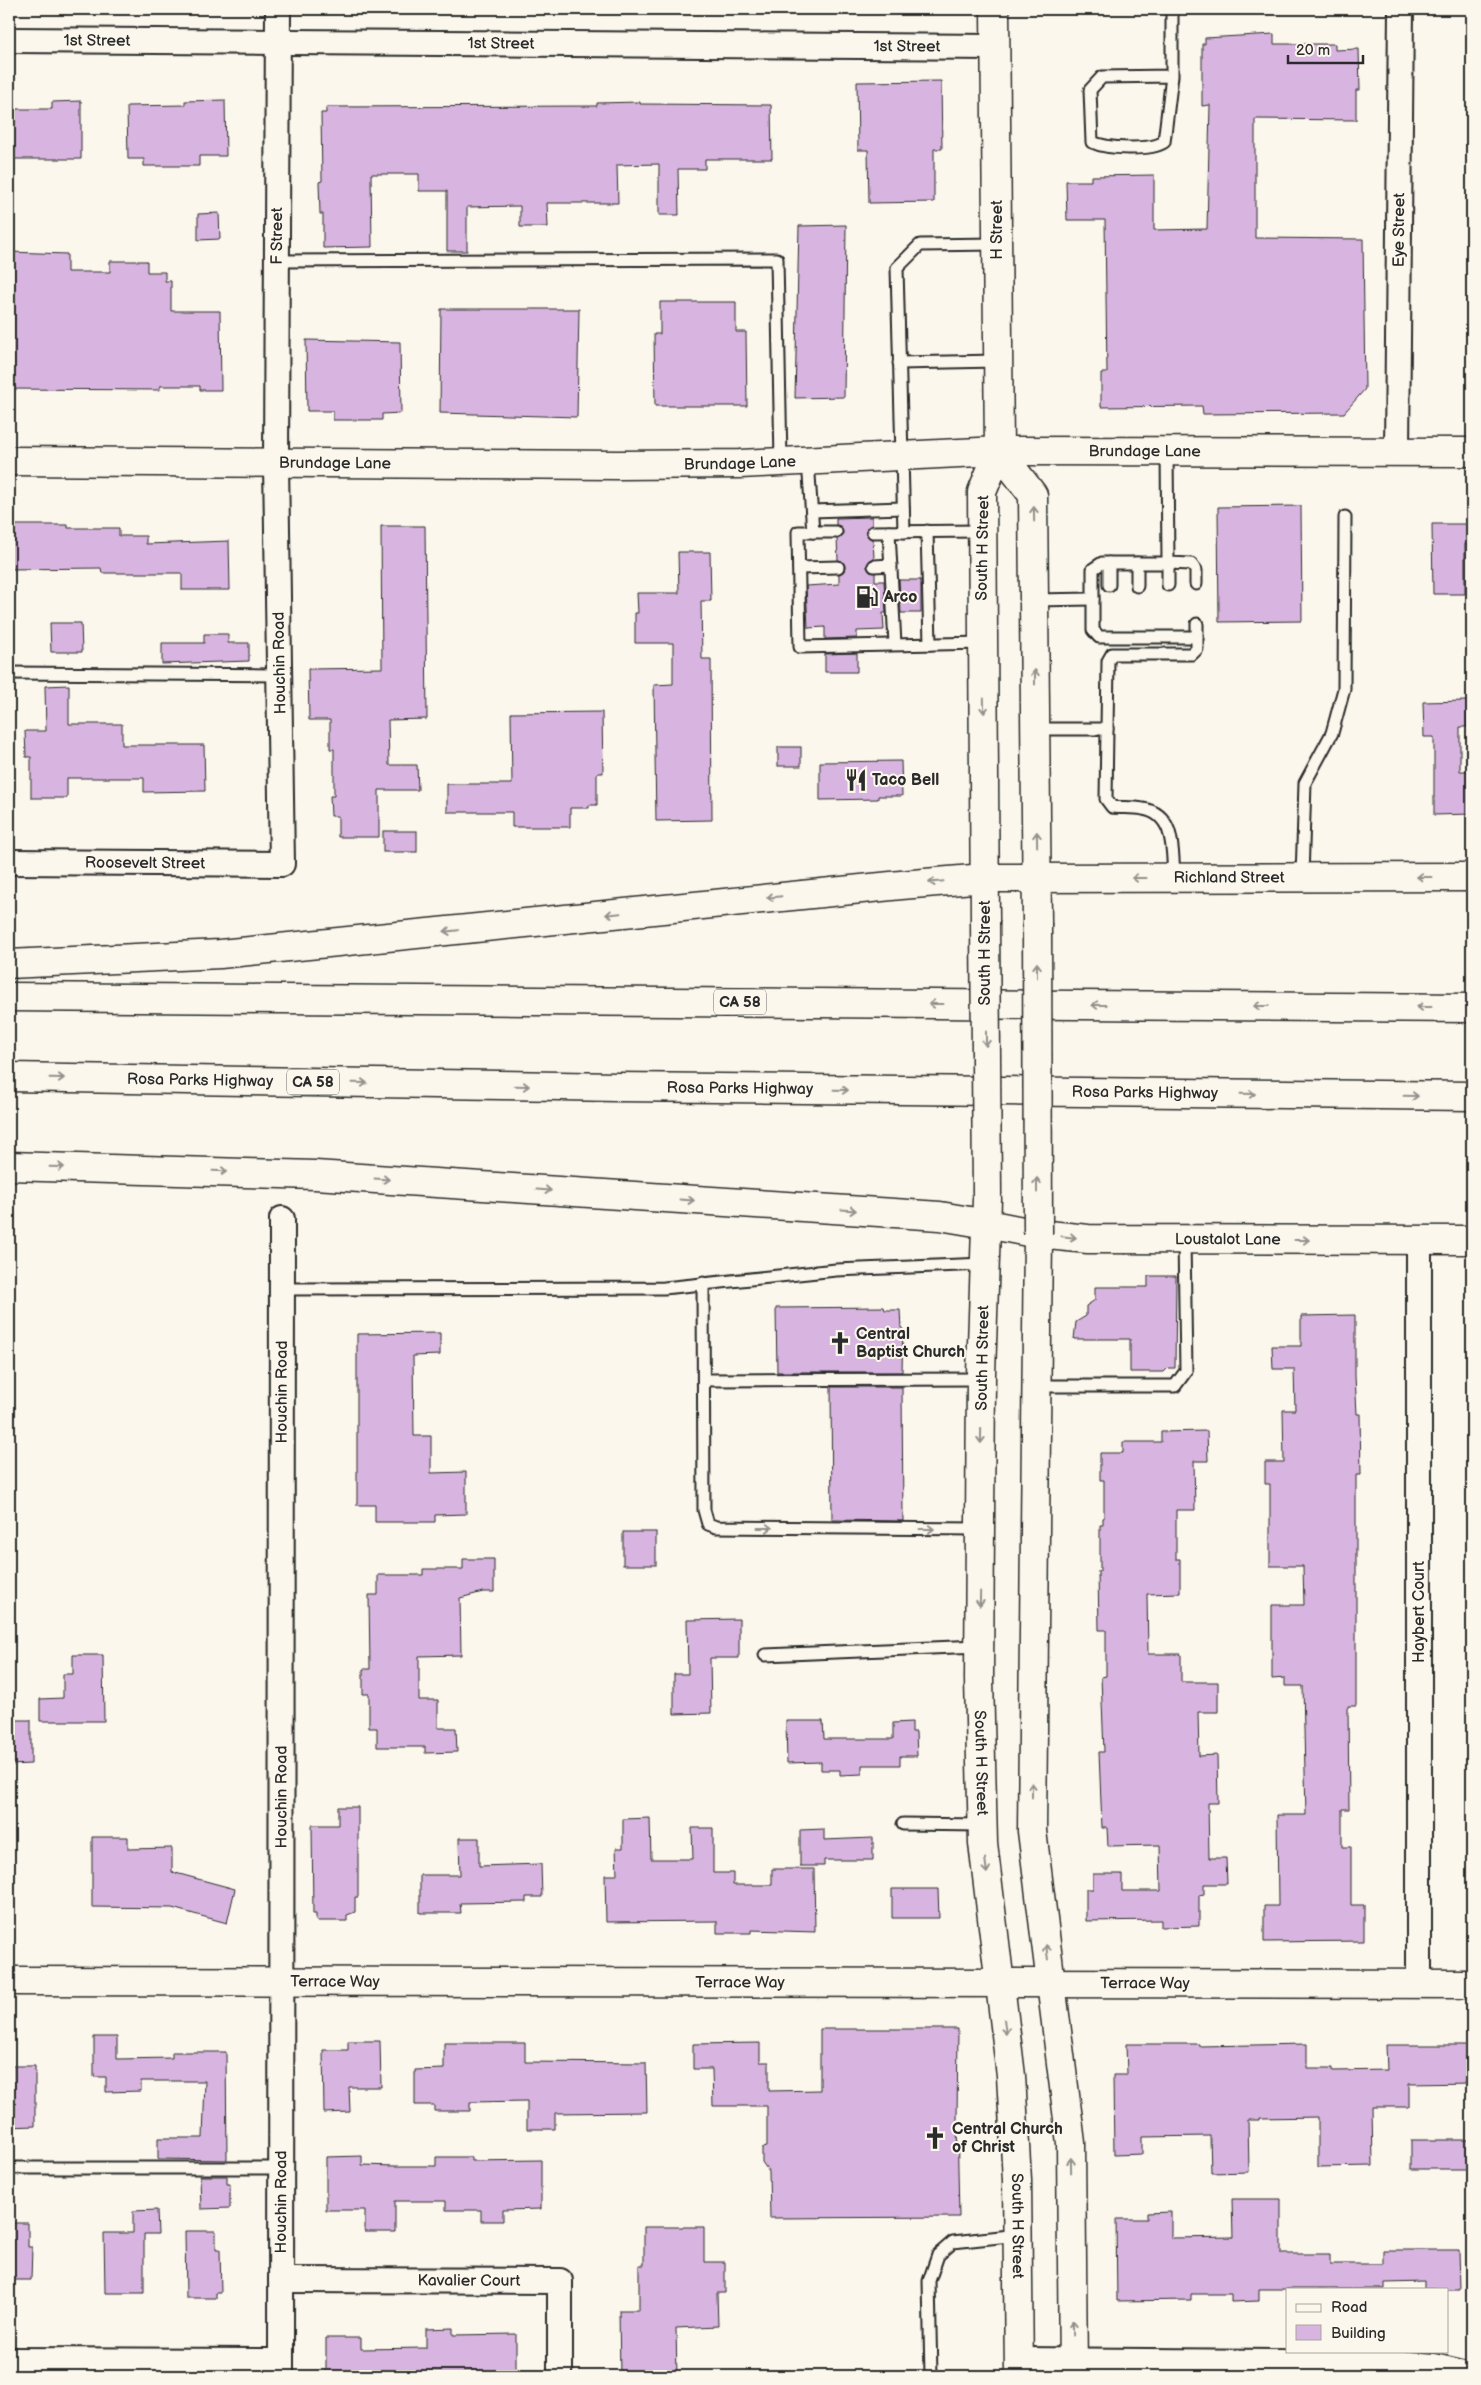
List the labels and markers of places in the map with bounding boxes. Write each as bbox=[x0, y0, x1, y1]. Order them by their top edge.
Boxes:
fuel station icon: Arco bbox=[854, 584, 880, 610]
place label: Arco bbox=[883, 588, 917, 607]
restaurant icon: Taco Bell bbox=[843, 767, 869, 793]
place label: Taco Bell bbox=[872, 771, 939, 790]
place label: Central Baptist Church bbox=[856, 1325, 965, 1362]
church icon: Central Baptist Church bbox=[827, 1330, 853, 1356]
place label: Central Church of Christ bbox=[952, 2120, 1063, 2157]
church icon: Central Church of Christ bbox=[922, 2125, 948, 2151]

